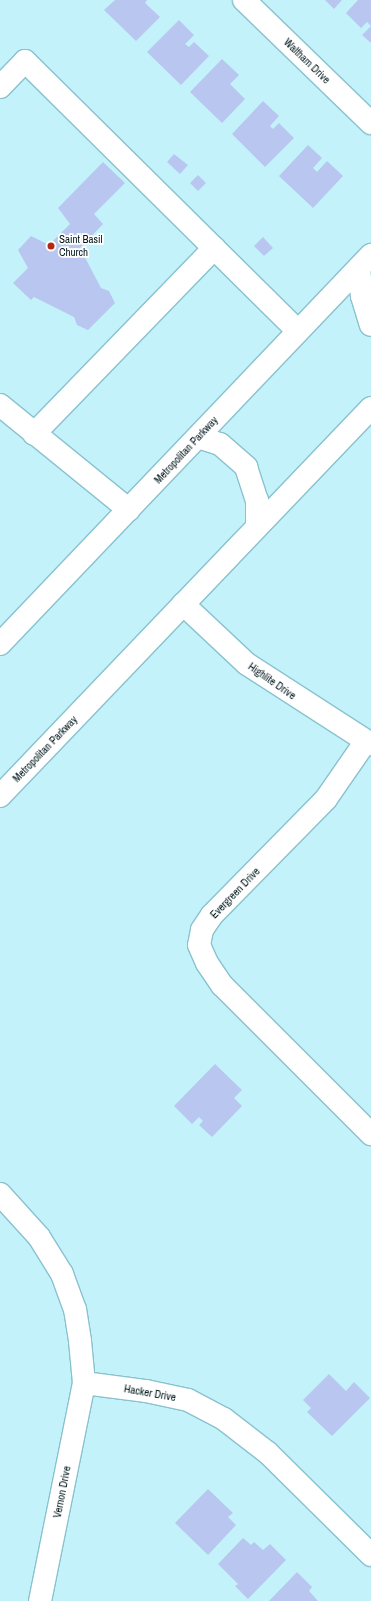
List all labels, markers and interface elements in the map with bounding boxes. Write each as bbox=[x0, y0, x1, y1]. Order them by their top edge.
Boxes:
street label: Waltham Drive bbox=[281, 36, 333, 86]
place label: Saint Basil Church bbox=[59, 233, 103, 259]
marker: Saint Basil Church bbox=[46, 241, 56, 251]
street label: Metropolitan Parkway bbox=[151, 414, 221, 486]
street label: Highlite Drive bbox=[246, 660, 298, 702]
street label: Metropolitan Parkway bbox=[10, 713, 80, 785]
street label: Evergreen Drive bbox=[207, 865, 263, 921]
street label: Hacker Drive bbox=[123, 1382, 177, 1404]
street label: Vernon Drive bbox=[50, 1465, 74, 1519]

